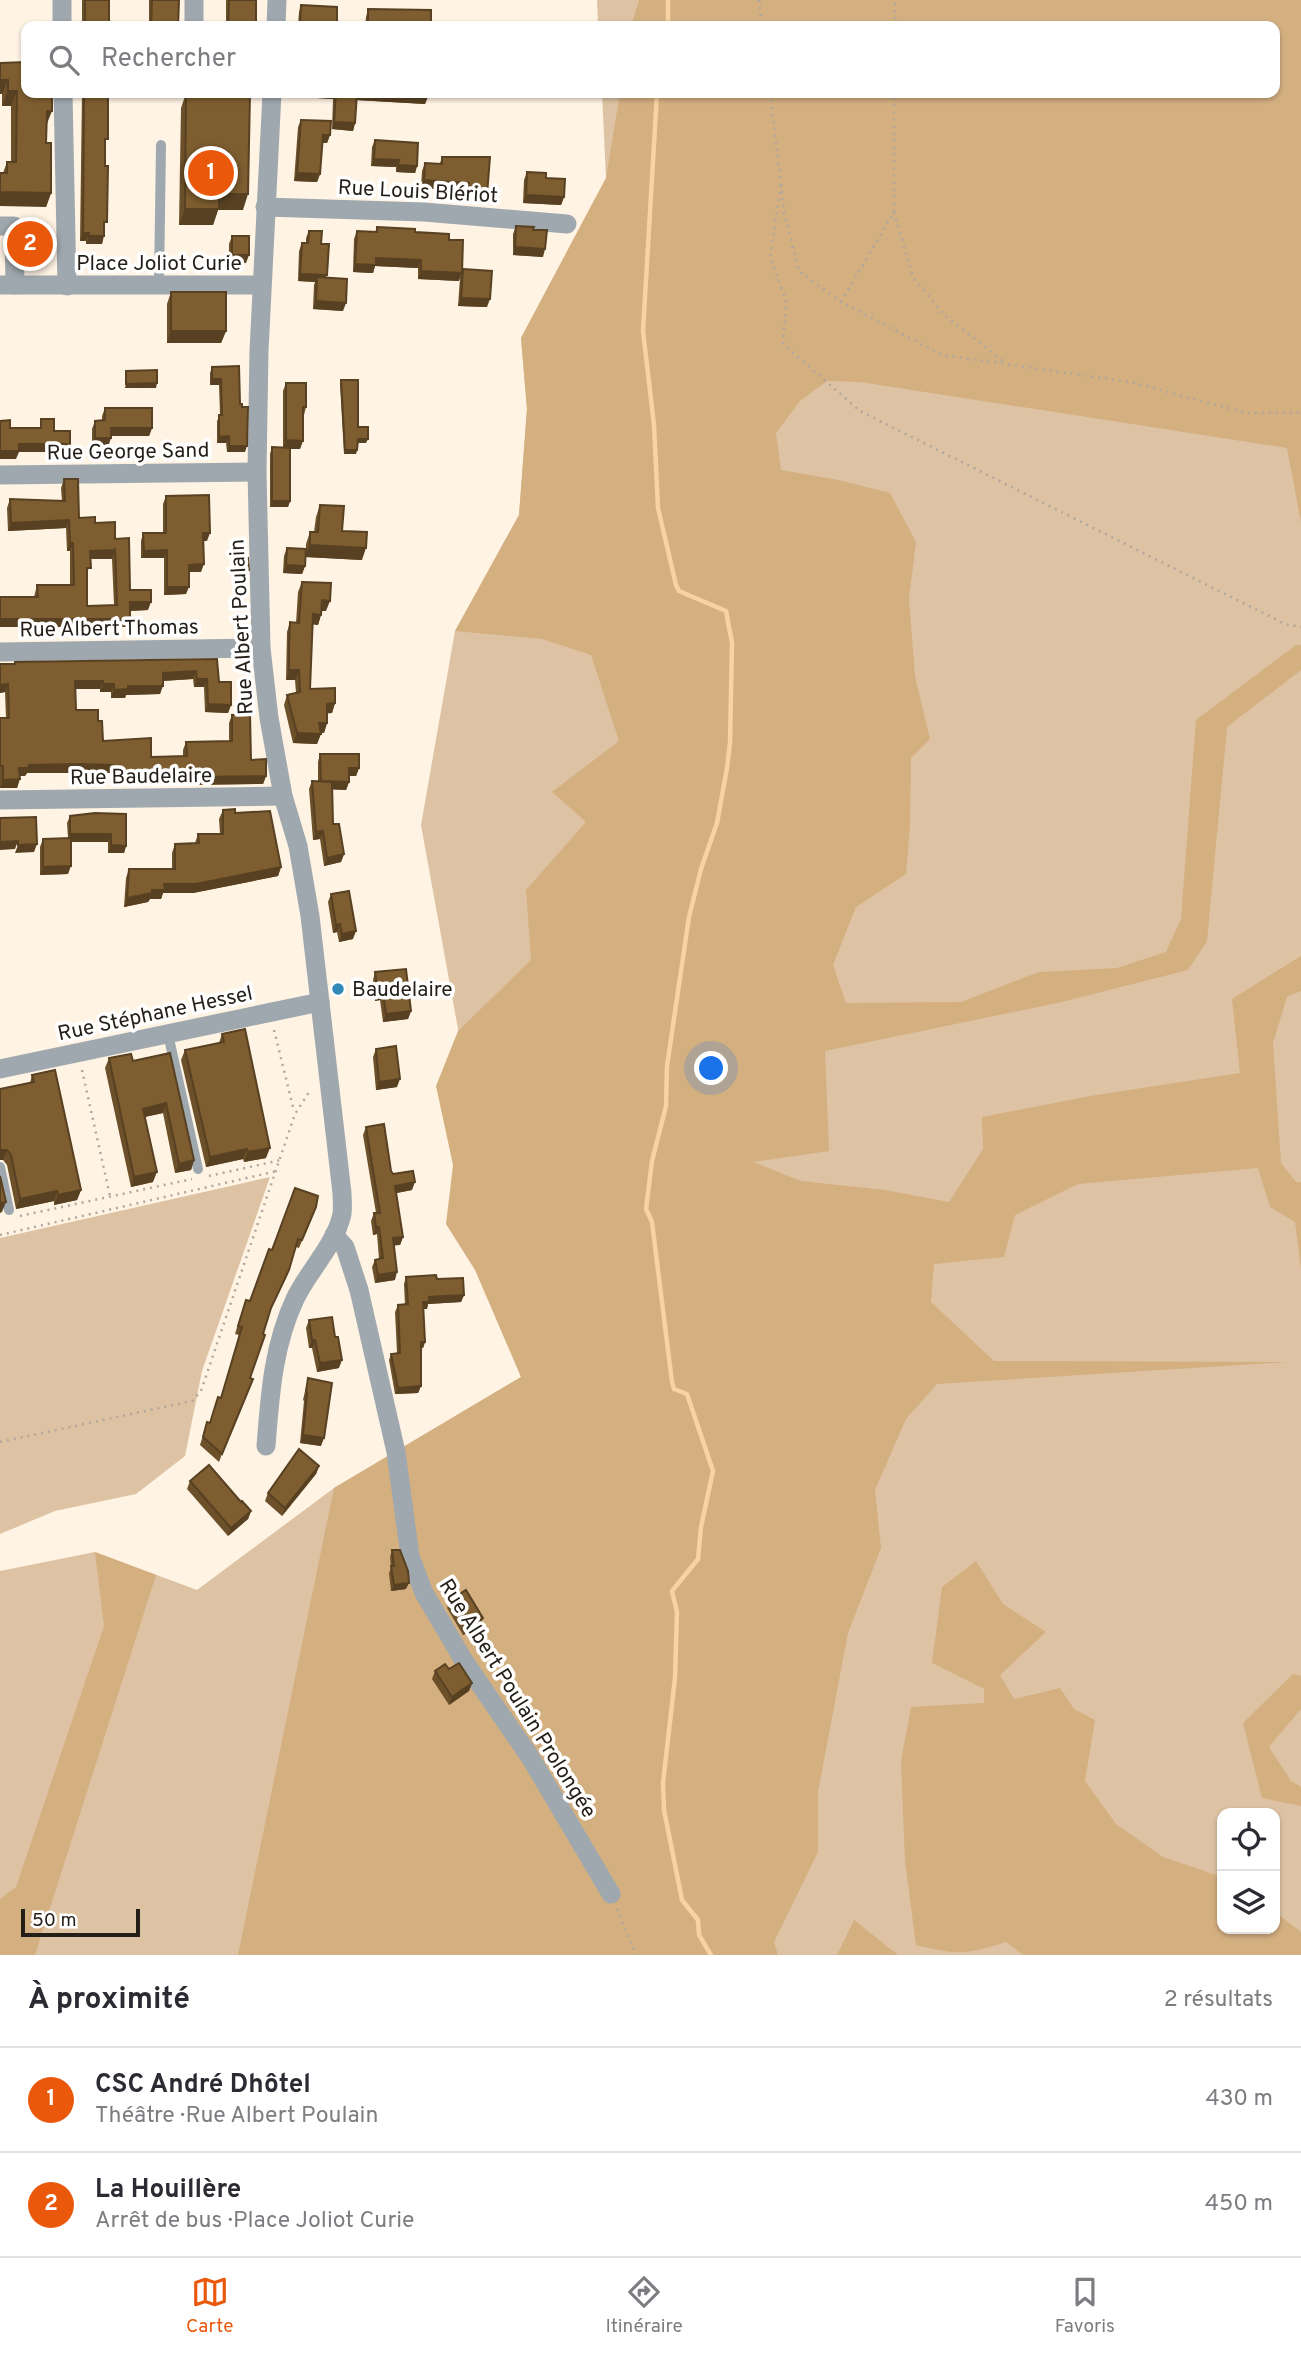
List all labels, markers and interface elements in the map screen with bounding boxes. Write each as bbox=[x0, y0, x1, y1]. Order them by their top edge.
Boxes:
search box bbox=[21, 21, 1280, 98]
icon: search bbox=[45, 41, 83, 79]
text: Rechercher bbox=[101, 43, 236, 76]
pin: 1 bbox=[188, 147, 234, 199]
street label: Rue Louis Blériot bbox=[337, 175, 499, 210]
pin: 2 bbox=[7, 218, 53, 270]
street label: Place Joliot Curie bbox=[76, 251, 242, 278]
street label: Rue George Sand bbox=[46, 438, 210, 467]
street label: Rue Albert Poulain bbox=[224, 538, 261, 716]
street label: Rue Albert Thomas bbox=[19, 614, 199, 645]
street label: Rue Baudelaire bbox=[70, 763, 212, 792]
place label: Baudelaire bbox=[352, 977, 453, 1004]
street label: Rue Stéphane Hessel bbox=[55, 981, 255, 1048]
marker: Baudelaire bbox=[330, 981, 346, 997]
your location bbox=[694, 1051, 728, 1085]
street label: Rue Albert Poulain Prolongée bbox=[432, 1574, 602, 1823]
map controls bbox=[1217, 1808, 1280, 1934]
button: locate bbox=[1217, 1808, 1280, 1871]
button: layers bbox=[1217, 1871, 1280, 1934]
scale bar bbox=[21, 1906, 140, 1938]
text: 50 m bbox=[32, 1909, 77, 1933]
text: À proximité bbox=[28, 1982, 190, 2019]
text: 2 résultats bbox=[1164, 1986, 1273, 2015]
text: CSC André Dhôtel bbox=[95, 2069, 311, 2102]
text: 1 bbox=[46, 2085, 56, 2114]
text: 430 m bbox=[1205, 2085, 1273, 2114]
text: Théâtre · Rue Albert Poulain bbox=[95, 2102, 378, 2131]
text: La Houillère bbox=[95, 2174, 241, 2207]
text: 2 bbox=[44, 2190, 58, 2219]
text: 450 m bbox=[1205, 2190, 1273, 2219]
text: Arrêt de bus · Place Joliot Curie bbox=[95, 2207, 414, 2236]
tab: Carte bbox=[186, 2273, 233, 2339]
tab: Itinéraire bbox=[605, 2273, 683, 2339]
tab: Favoris bbox=[1055, 2273, 1115, 2339]

